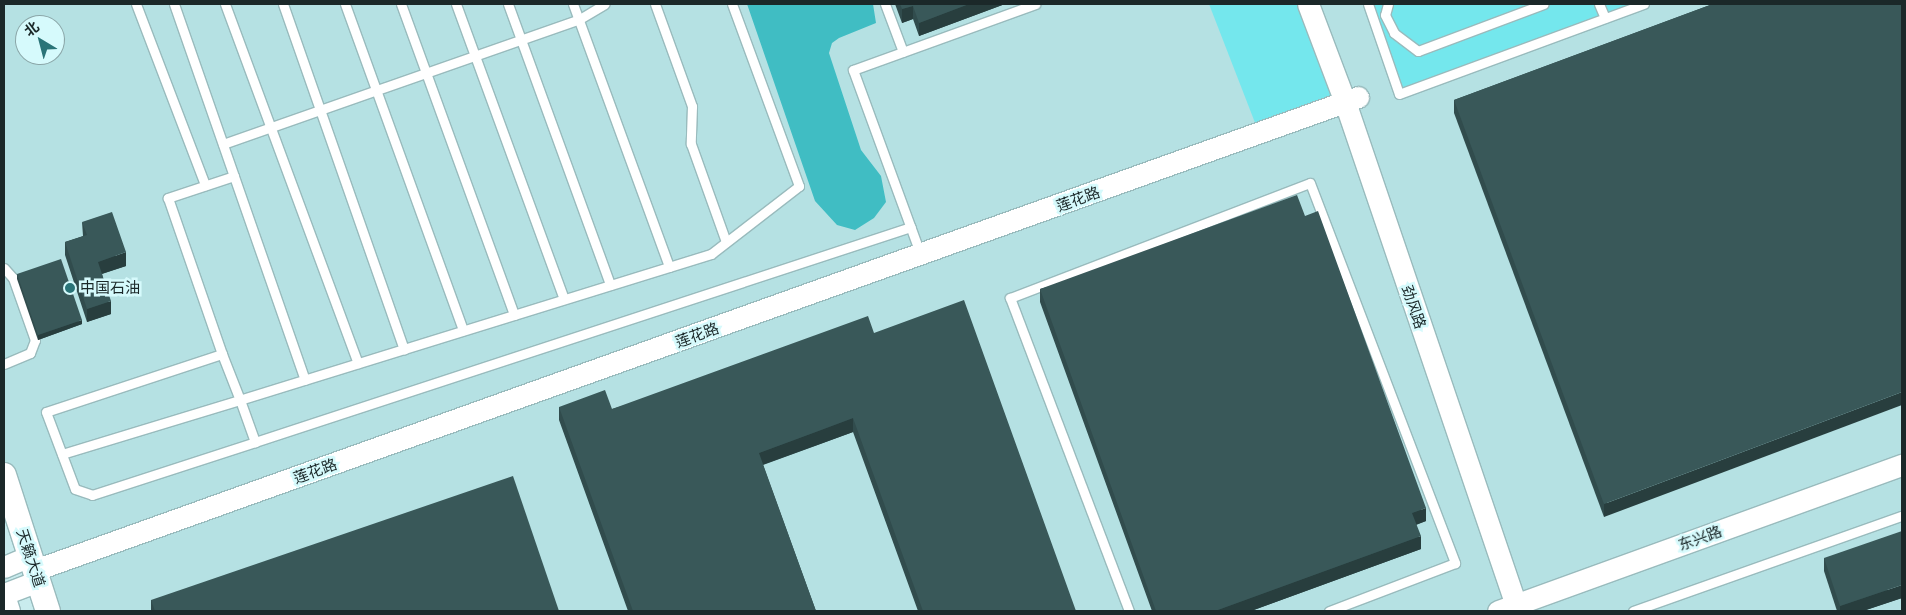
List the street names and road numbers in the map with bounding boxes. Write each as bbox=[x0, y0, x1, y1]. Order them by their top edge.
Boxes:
street label: 莲花路 bbox=[1054, 183, 1102, 215]
street label: 劲风路 bbox=[1398, 283, 1430, 331]
street label: 莲花路 bbox=[673, 319, 721, 351]
street label: 莲花路 bbox=[291, 455, 339, 487]
street label: 东兴路 bbox=[1676, 522, 1724, 554]
street label: 天籁大道 bbox=[13, 527, 49, 589]

